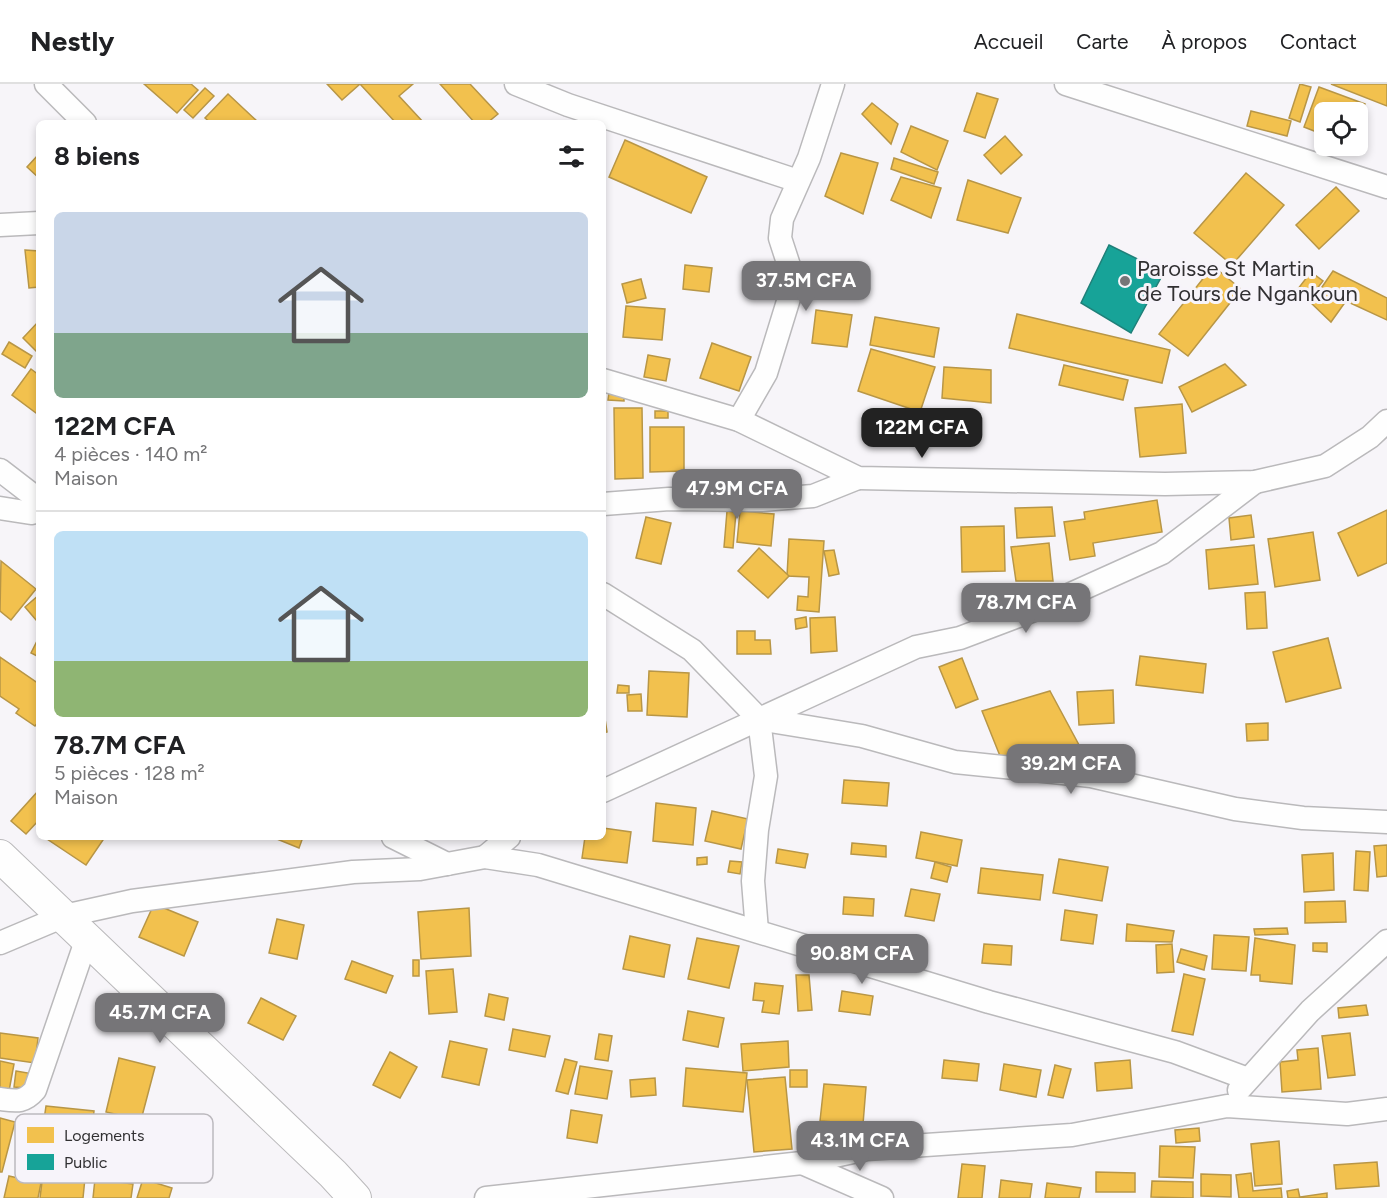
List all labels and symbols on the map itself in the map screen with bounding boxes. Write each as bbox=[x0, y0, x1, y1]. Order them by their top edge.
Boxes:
place label: Paroisse St Martin de Tours de Ngankoun bbox=[1137, 255, 1358, 307]
pin: 37.5M CFA bbox=[737, 261, 875, 312]
marker: Paroisse St Martin de Tours de Ngankoun bbox=[1118, 274, 1132, 288]
pin: 122M CFA bbox=[860, 408, 984, 459]
pin: 47.9M CFA bbox=[668, 469, 806, 520]
pin: 78.7M CFA bbox=[957, 583, 1095, 634]
pin: 39.2M CFA bbox=[1002, 744, 1140, 795]
pin: 90.8M CFA bbox=[793, 934, 931, 985]
pin: 45.7M CFA bbox=[91, 993, 229, 1044]
legend bbox=[15, 1114, 213, 1183]
pin: 43.1M CFA bbox=[791, 1121, 929, 1172]
text: Logements bbox=[64, 1126, 145, 1145]
text: Public bbox=[64, 1153, 108, 1172]

